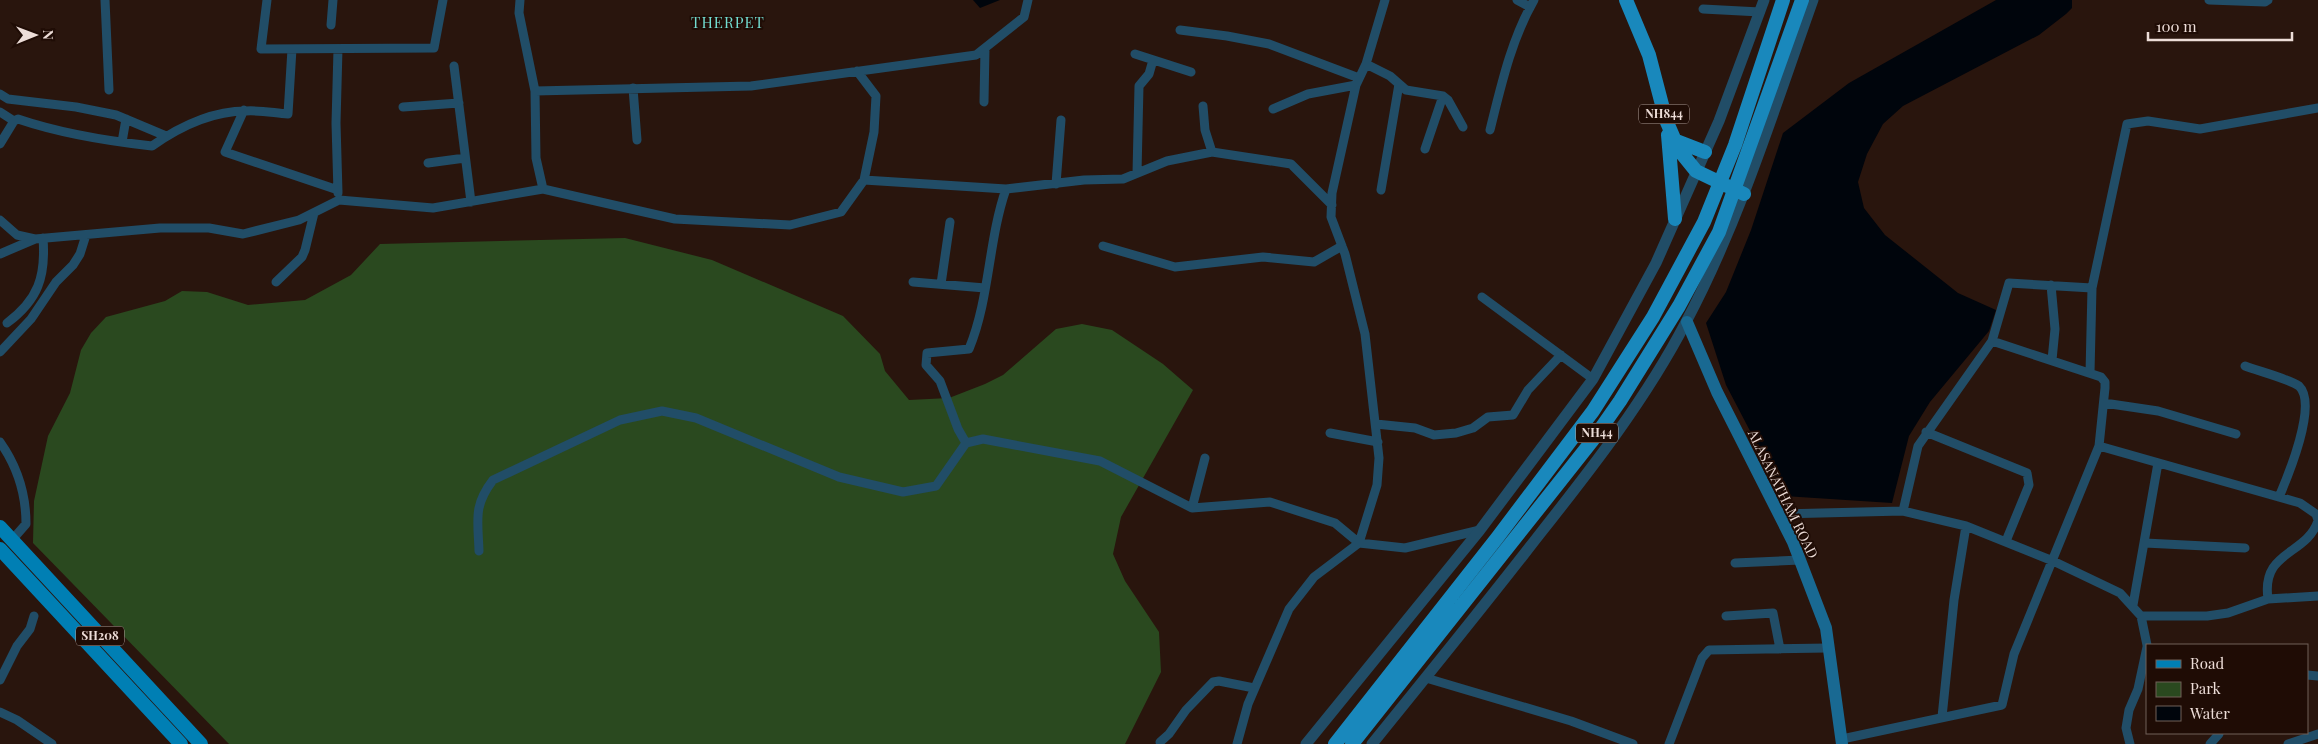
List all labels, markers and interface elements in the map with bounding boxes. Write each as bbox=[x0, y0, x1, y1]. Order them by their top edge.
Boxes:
north arrow bbox=[10, 10, 60, 60]
scale bar bbox=[2148, 10, 2292, 42]
district label: THERPET bbox=[691, 12, 765, 32]
text: 100 m bbox=[2156, 16, 2197, 36]
text: N bbox=[39, 30, 58, 40]
road number: NH844 bbox=[1639, 105, 1689, 124]
road number: NH44 bbox=[1576, 423, 1618, 442]
street label: ALASANATHAM ROAD bbox=[1744, 425, 1823, 561]
road number: SH208 bbox=[76, 626, 124, 646]
legend bbox=[2146, 644, 2308, 734]
text: Road bbox=[2190, 653, 2224, 673]
text: Park bbox=[2190, 678, 2222, 698]
text: Water bbox=[2189, 703, 2230, 723]

